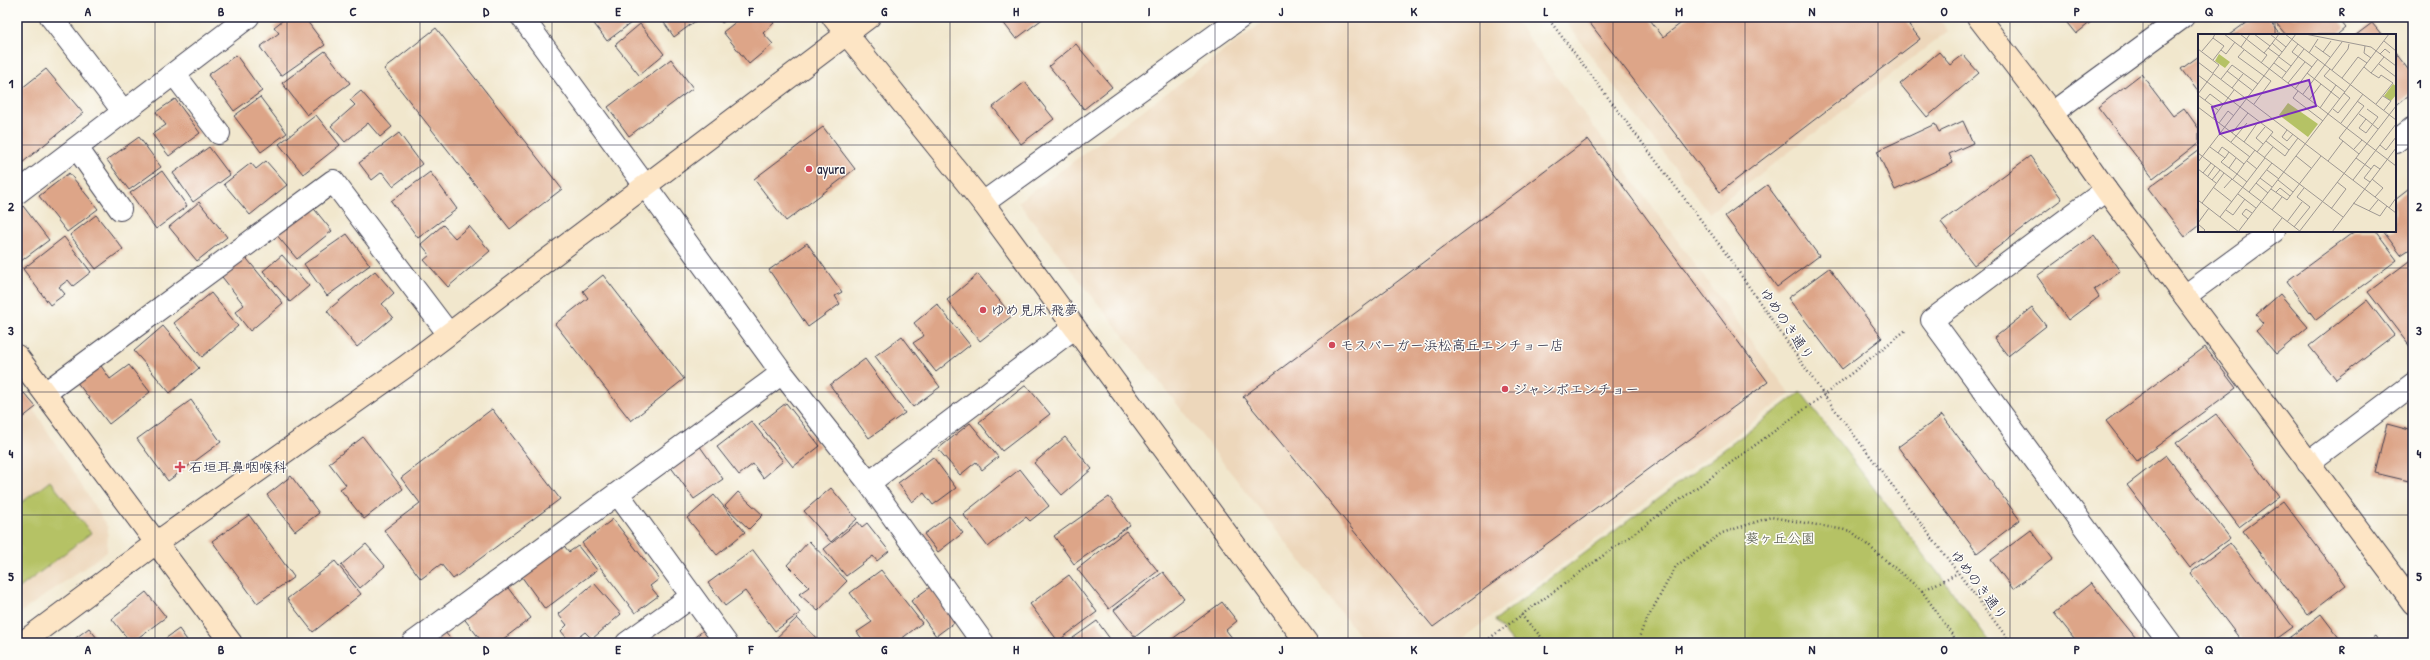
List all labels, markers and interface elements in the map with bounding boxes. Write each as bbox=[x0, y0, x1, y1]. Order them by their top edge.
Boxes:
text: A bbox=[85, 2, 92, 20]
text: B bbox=[218, 2, 225, 20]
text: C bbox=[349, 2, 357, 20]
text: D bbox=[483, 2, 490, 20]
text: E bbox=[615, 2, 621, 20]
text: F bbox=[748, 2, 755, 20]
text: G bbox=[881, 2, 888, 20]
text: H bbox=[1013, 2, 1019, 20]
text: I bbox=[1147, 2, 1151, 20]
text: J bbox=[1279, 2, 1284, 20]
text: K bbox=[1411, 2, 1418, 20]
text: L bbox=[1544, 2, 1549, 20]
text: M bbox=[1675, 2, 1683, 20]
text: N bbox=[1809, 2, 1816, 20]
text: O bbox=[1940, 2, 1948, 20]
text: P bbox=[2074, 2, 2080, 20]
text: Q bbox=[2205, 2, 2214, 20]
text: R bbox=[2339, 2, 2345, 20]
inset map bbox=[2198, 34, 2396, 232]
text: 1 bbox=[9, 74, 14, 92]
text: 1 bbox=[2417, 74, 2422, 92]
place label: ayura bbox=[817, 159, 845, 179]
marker: ayura bbox=[804, 164, 814, 174]
text: 2 bbox=[8, 197, 15, 215]
text: 2 bbox=[2416, 197, 2423, 215]
street label: ゆめのき通り bbox=[1756, 284, 1819, 364]
place label: ゆめ見床 飛夢 bbox=[991, 300, 1078, 319]
marker: ゆめ見床 飛夢 bbox=[978, 305, 988, 315]
text: 3 bbox=[8, 321, 14, 339]
text: 3 bbox=[2416, 321, 2422, 339]
place label: モスバーガー浜松高丘エンチョー店 bbox=[1340, 335, 1564, 354]
marker: モスバーガー浜松高丘エンチョー店 bbox=[1327, 340, 1337, 350]
place label: ジャンボエンチョー bbox=[1513, 379, 1639, 398]
marker: ジャンボエンチョー bbox=[1500, 384, 1510, 394]
text: 4 bbox=[9, 444, 14, 462]
text: 4 bbox=[2417, 444, 2422, 462]
place label: 石垣耳鼻咽喉科 bbox=[189, 457, 287, 476]
marker: 石垣耳鼻咽喉科 bbox=[174, 461, 186, 473]
park label: 葵ヶ丘公園 bbox=[1745, 528, 1815, 547]
street label: ゆめのき通り bbox=[1947, 545, 2012, 624]
text: 5 bbox=[8, 567, 14, 585]
text: 5 bbox=[2416, 567, 2422, 585]
text: A bbox=[85, 640, 92, 658]
text: B bbox=[218, 640, 225, 658]
text: C bbox=[349, 640, 357, 658]
text: D bbox=[483, 640, 490, 658]
text: E bbox=[615, 640, 621, 658]
text: F bbox=[748, 640, 755, 658]
text: G bbox=[881, 640, 888, 658]
text: H bbox=[1013, 640, 1019, 658]
text: I bbox=[1147, 640, 1151, 658]
text: J bbox=[1279, 640, 1284, 658]
text: K bbox=[1411, 640, 1418, 658]
text: L bbox=[1544, 640, 1549, 658]
text: M bbox=[1675, 640, 1683, 658]
text: N bbox=[1809, 640, 1816, 658]
text: O bbox=[1940, 640, 1948, 658]
text: P bbox=[2074, 640, 2080, 658]
text: Q bbox=[2205, 640, 2214, 658]
text: R bbox=[2339, 640, 2345, 658]

